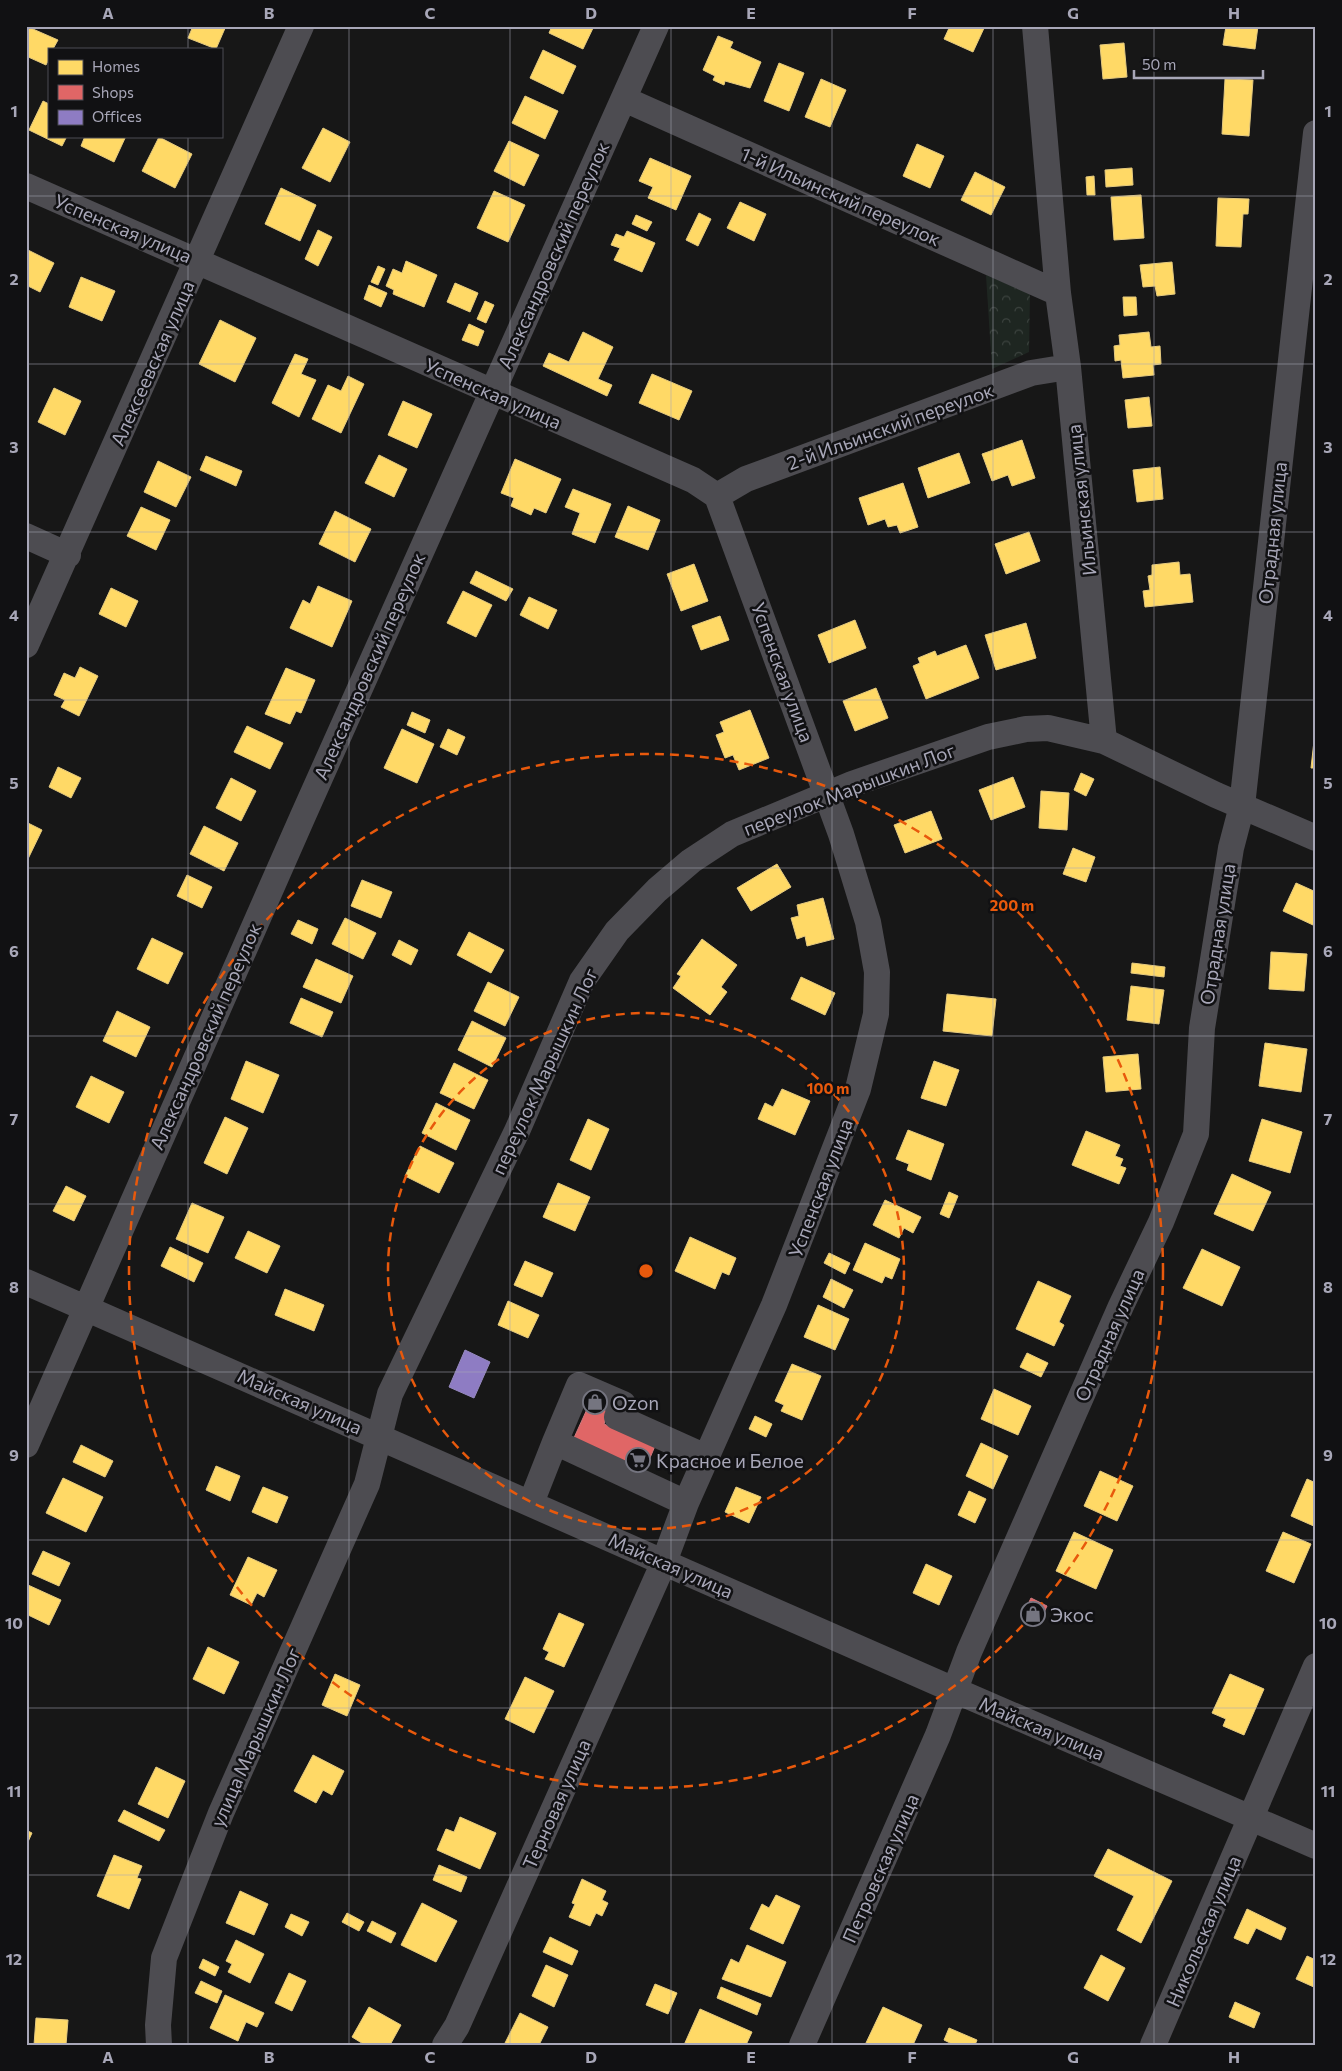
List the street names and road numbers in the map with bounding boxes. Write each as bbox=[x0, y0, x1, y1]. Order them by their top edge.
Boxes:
street label: Александровский переулок bbox=[492, 138, 614, 372]
street label: 1-й Ильинский переулок bbox=[738, 142, 944, 250]
street label: Успенская улица bbox=[51, 189, 195, 267]
street label: Алексеевская улица bbox=[105, 277, 199, 449]
street label: Успенская улица bbox=[421, 353, 565, 433]
street label: 2-й Ильинский переулок bbox=[783, 378, 997, 474]
street label: Ильинская улица bbox=[1062, 423, 1100, 577]
street label: Отрадная улица bbox=[1253, 461, 1291, 605]
street label: Александровский переулок bbox=[308, 549, 430, 783]
street label: Успенская улица bbox=[747, 599, 819, 745]
street label: переулок Марышкин Лог bbox=[740, 738, 958, 840]
street label: Отрадная улица bbox=[1194, 862, 1240, 1006]
street label: Александровский переулок bbox=[144, 919, 266, 1153]
street label: переулок Марышкин Лог bbox=[486, 964, 602, 1178]
street label: Успенская улица bbox=[783, 1115, 857, 1261]
street label: Отрадная улица bbox=[1069, 1265, 1149, 1405]
street label: Майская улица bbox=[234, 1363, 366, 1439]
street label: Майская улица bbox=[605, 1527, 737, 1603]
street label: улица Марышкин Лог bbox=[205, 1644, 305, 1830]
street label: Майская улица bbox=[976, 1691, 1108, 1765]
street label: Терновая улица bbox=[517, 1736, 595, 1872]
street label: Петровская улица bbox=[837, 1790, 923, 1946]
street label: Никольская улица bbox=[1161, 1852, 1245, 2010]

